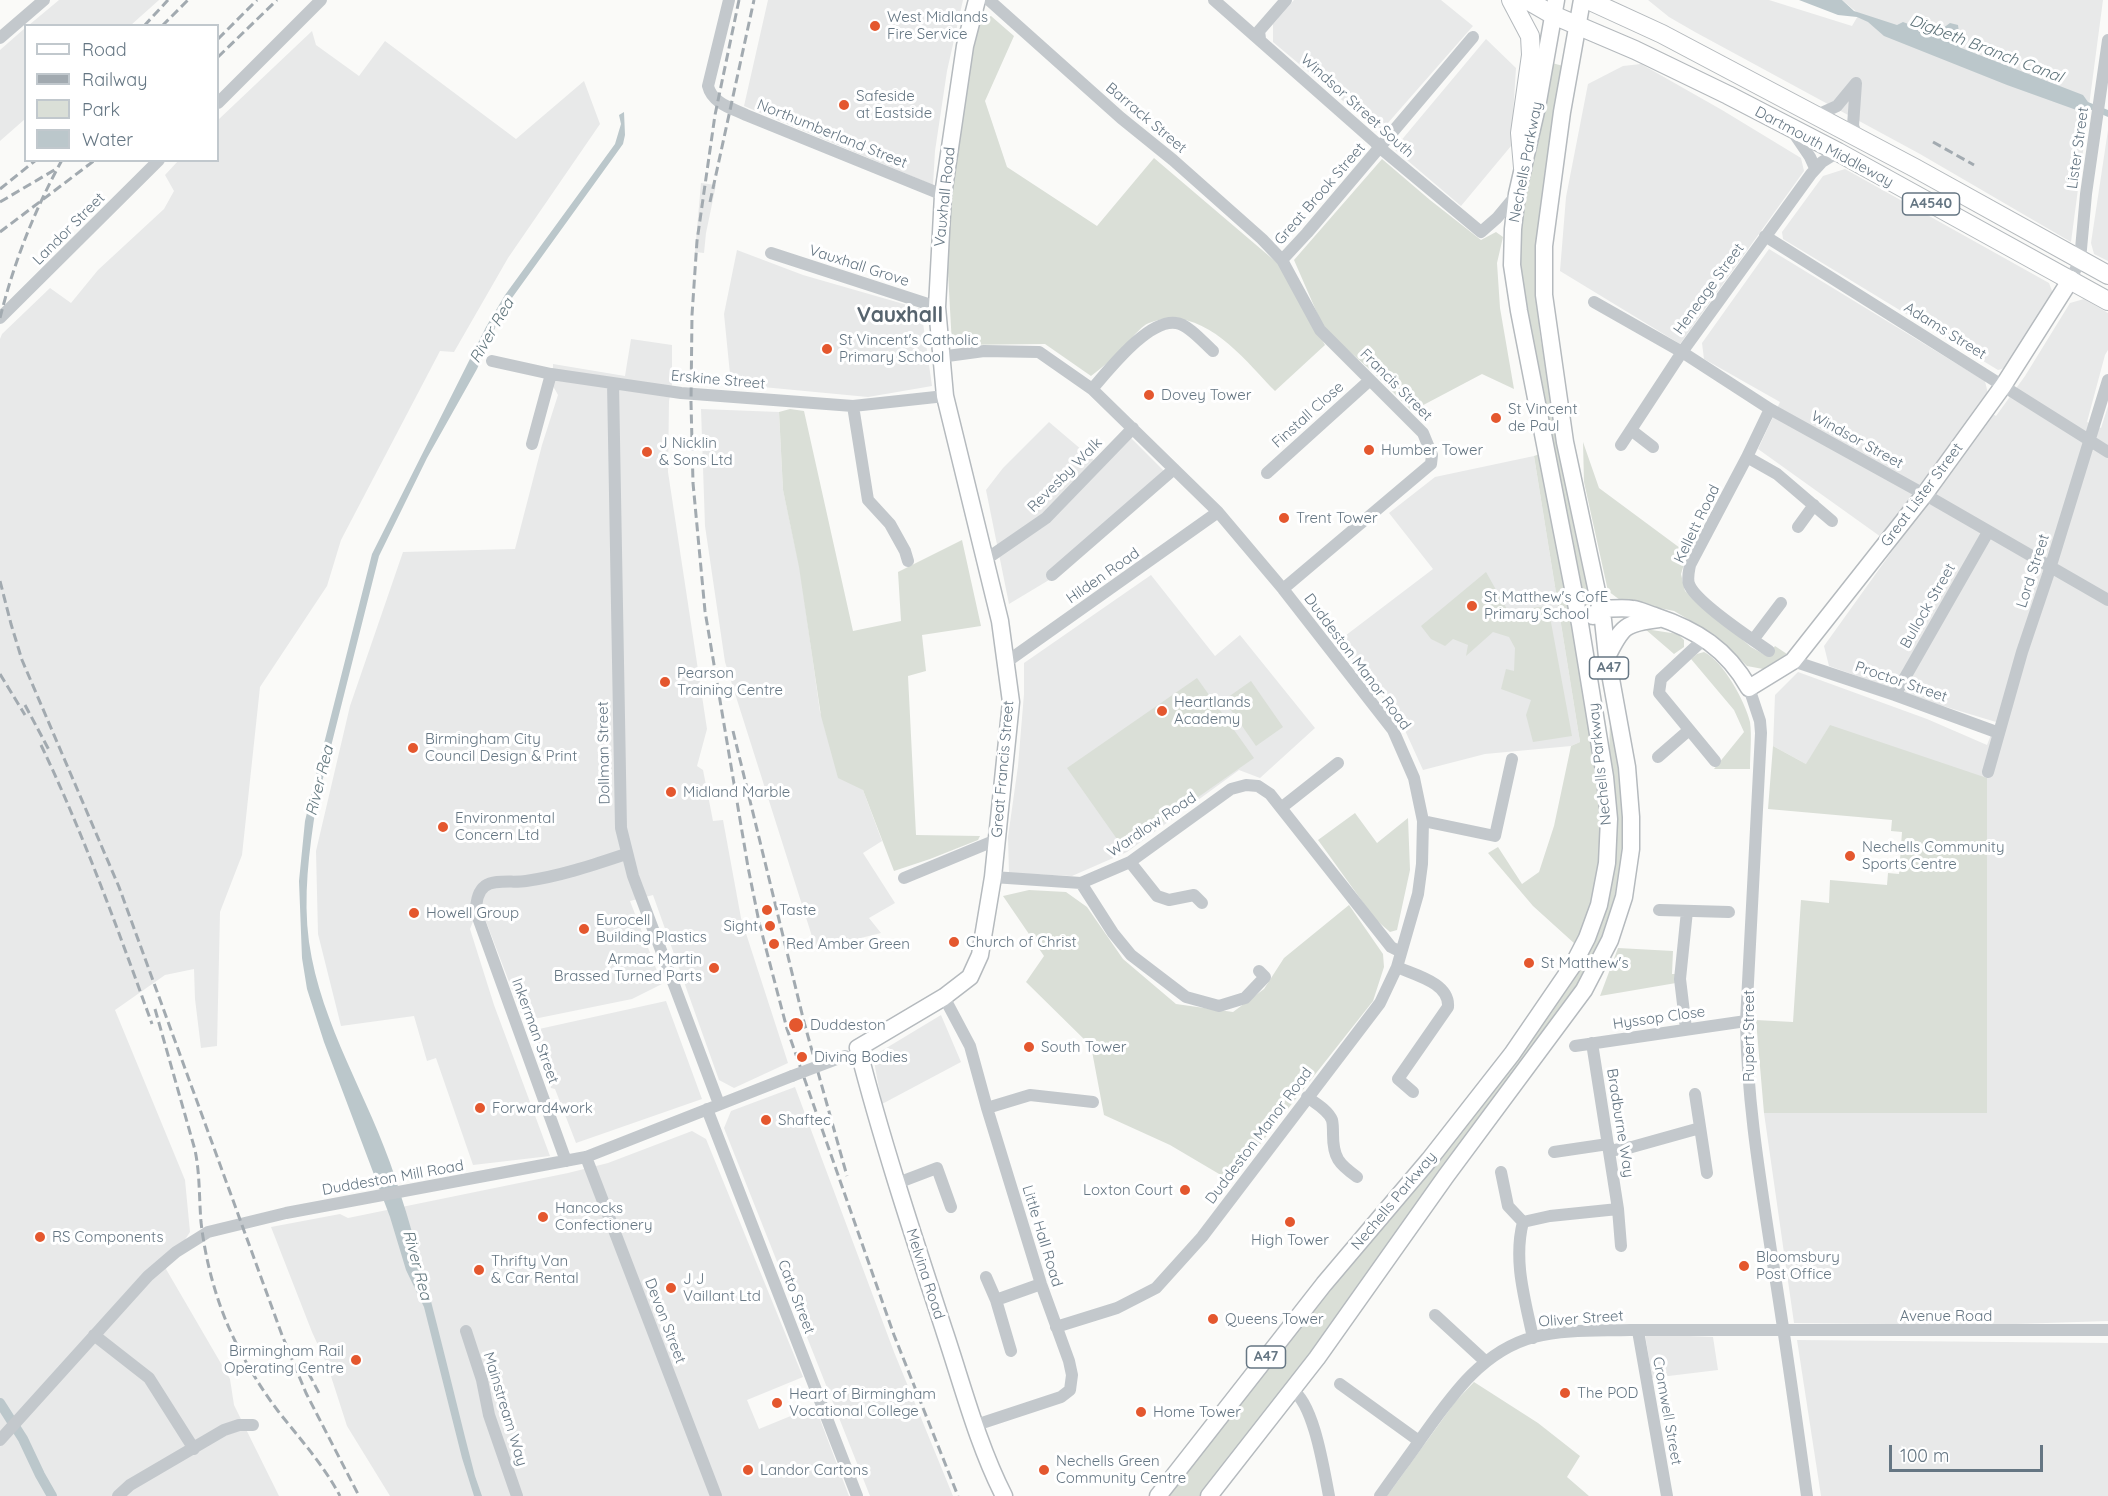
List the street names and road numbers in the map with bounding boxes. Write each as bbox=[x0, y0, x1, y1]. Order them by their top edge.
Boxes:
street label: Windsor Street South bbox=[1297, 50, 1417, 162]
street label: Barrack Street bbox=[1102, 79, 1190, 157]
street label: Northumberland Street bbox=[754, 96, 910, 172]
street label: Nechells Parkway bbox=[1505, 100, 1547, 224]
street label: Dartmouth Middleway bbox=[1752, 103, 1896, 191]
street label: Lister Street bbox=[2063, 106, 2093, 190]
street label: Great Brook Street bbox=[1271, 139, 1369, 249]
street label: Vauxhall Road bbox=[931, 146, 959, 248]
street label: Landor Street bbox=[29, 189, 109, 269]
road number: A4540 bbox=[1902, 193, 1960, 215]
street label: Heneage Street bbox=[1670, 240, 1748, 338]
street label: Vauxhall Grove bbox=[807, 241, 911, 291]
street label: Adams Street bbox=[1901, 299, 1989, 363]
street label: Francis Street bbox=[1356, 345, 1436, 425]
street label: Erskine Street bbox=[670, 367, 766, 393]
street label: Finstall Close bbox=[1268, 378, 1348, 452]
street label: Windsor Street bbox=[1808, 407, 1906, 473]
street label: Revesby Walk bbox=[1024, 434, 1106, 516]
street label: Great Lister Street bbox=[1877, 440, 1967, 550]
street label: Kellett Road bbox=[1670, 482, 1724, 566]
street label: Lord Street bbox=[2013, 532, 2053, 610]
street label: Hilden Road bbox=[1063, 544, 1143, 608]
street label: Bullock Street bbox=[1896, 560, 1960, 652]
street label: Duddeston Manor Road bbox=[1300, 590, 1414, 734]
road number: A47 bbox=[1590, 657, 1628, 679]
street label: Proctor Street bbox=[1853, 658, 1949, 706]
street label: Great Francis Street bbox=[988, 700, 1018, 838]
street label: Dollman Street bbox=[594, 701, 614, 805]
street label: Nechells Parkway bbox=[1585, 702, 1615, 826]
street label: Wardlow Road bbox=[1104, 789, 1200, 861]
street label: Inkerman Street bbox=[508, 976, 562, 1086]
street label: Rupert Street bbox=[1740, 990, 1758, 1082]
street label: Hyssop Close bbox=[1612, 1003, 1706, 1033]
street label: Duddeston Manor Road bbox=[1202, 1064, 1316, 1208]
street label: Bradburne Way bbox=[1602, 1067, 1638, 1179]
street label: Nechells Parkway bbox=[1348, 1148, 1440, 1254]
street label: Duddeston Mill Road bbox=[321, 1157, 465, 1199]
street label: Little Hall Road bbox=[1018, 1183, 1066, 1289]
street label: Melvina Road bbox=[902, 1226, 948, 1322]
street label: Cato Street bbox=[774, 1257, 818, 1337]
street label: Devon Street bbox=[640, 1276, 690, 1366]
street label: Oliver Street bbox=[1538, 1307, 1624, 1331]
street label: Avenue Road bbox=[1900, 1307, 1992, 1325]
road number: A47 bbox=[1246, 1346, 1286, 1368]
street label: Mainstream Way bbox=[479, 1350, 531, 1468]
street label: Cromwell Street bbox=[1649, 1355, 1685, 1467]

